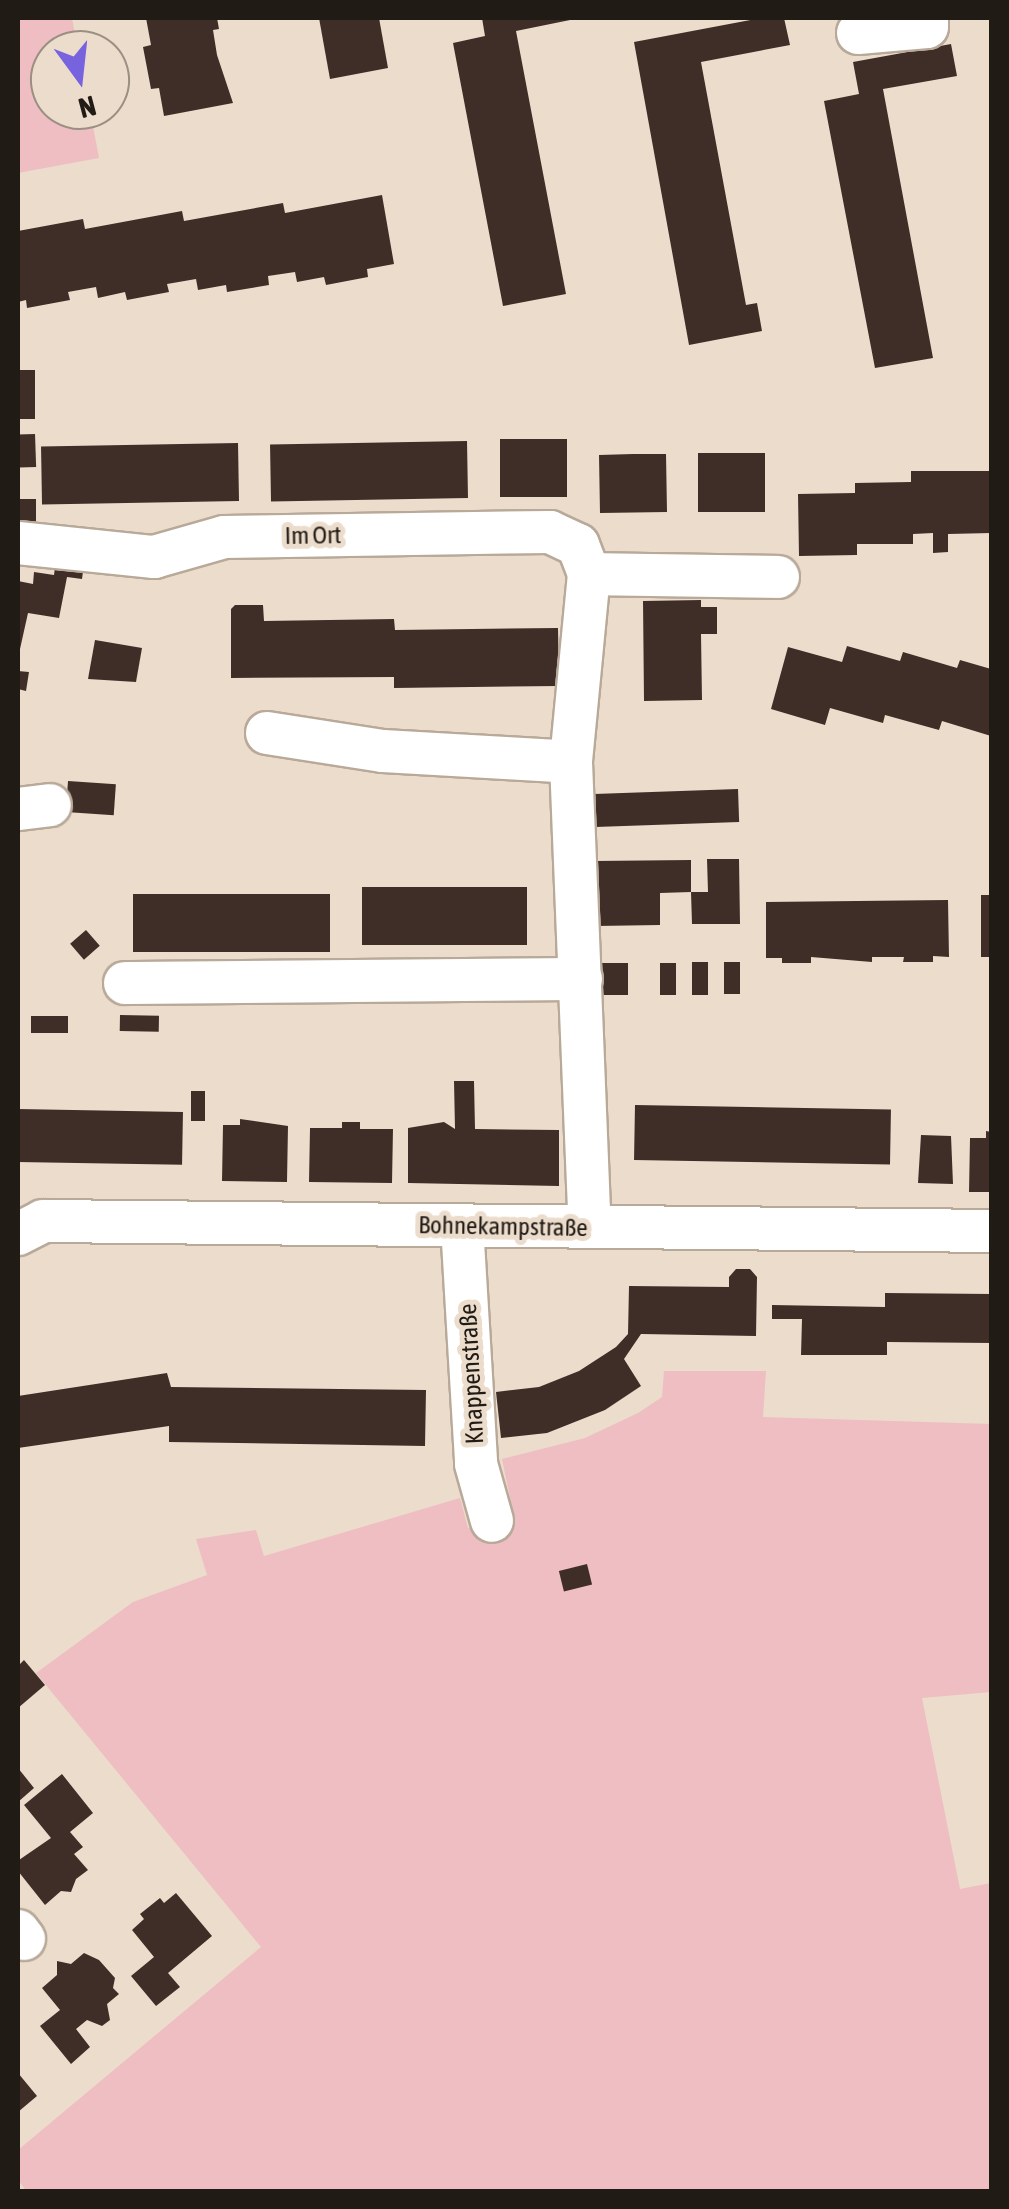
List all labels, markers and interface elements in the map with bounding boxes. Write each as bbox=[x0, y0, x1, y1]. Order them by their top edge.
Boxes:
north arrow bbox=[30, 30, 130, 130]
text: N bbox=[75, 89, 99, 125]
street label: Im Ort bbox=[284, 520, 342, 550]
street label: Bohnekampstraße bbox=[418, 1210, 588, 1242]
street label: Knappenstraße bbox=[452, 1303, 490, 1445]

